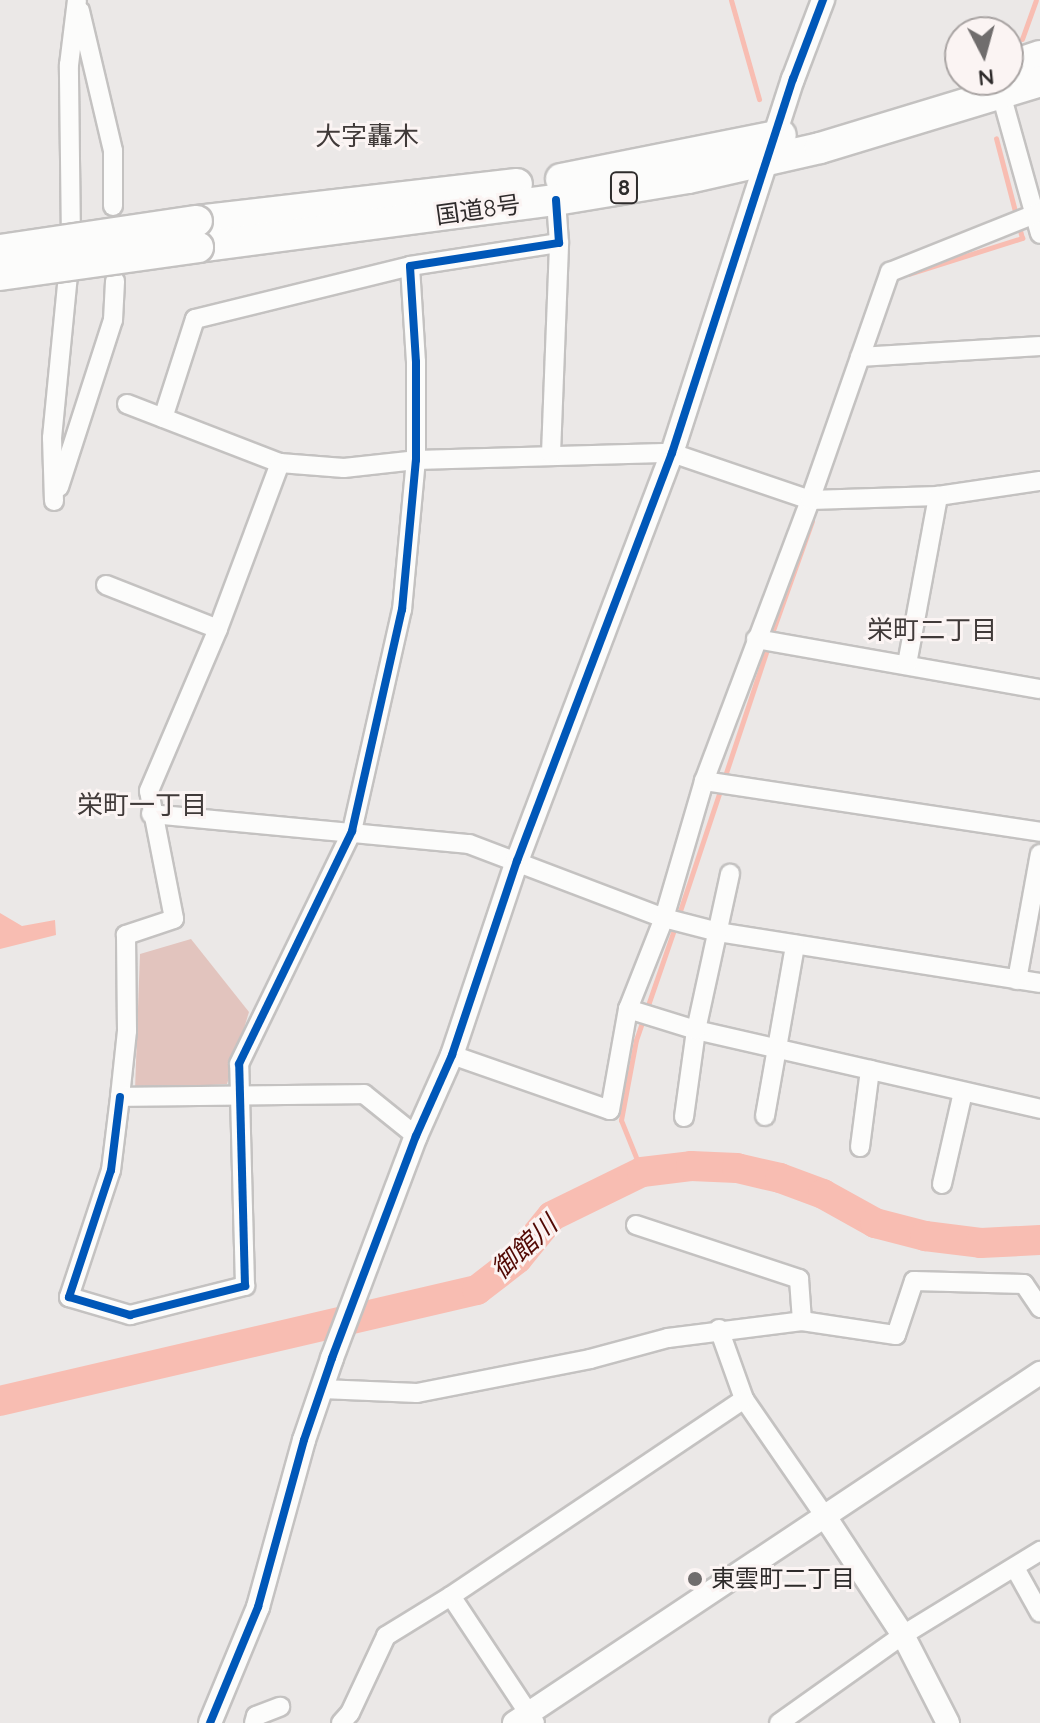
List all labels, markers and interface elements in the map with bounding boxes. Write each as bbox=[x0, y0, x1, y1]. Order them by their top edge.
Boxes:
north arrow bbox=[944, 16, 1024, 96]
text: N bbox=[977, 63, 996, 93]
district label: 大字轟木 bbox=[315, 120, 419, 152]
road number: 8 bbox=[608, 170, 640, 206]
street label: 国道8号 bbox=[434, 190, 522, 230]
district label: 栄町二丁目 bbox=[867, 614, 997, 646]
district label: 栄町一丁目 bbox=[77, 789, 207, 821]
water label: 御館川 bbox=[485, 1209, 563, 1285]
place label: 東雲町二丁目 bbox=[711, 1565, 855, 1593]
marker: 東雲町二丁目 bbox=[686, 1570, 704, 1588]

